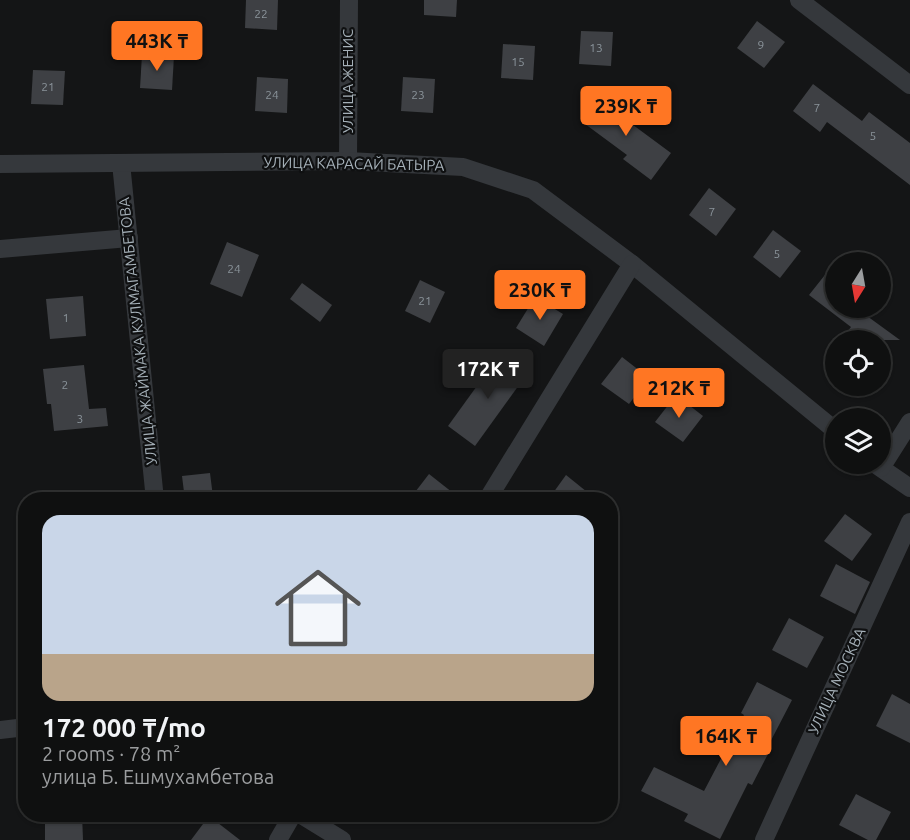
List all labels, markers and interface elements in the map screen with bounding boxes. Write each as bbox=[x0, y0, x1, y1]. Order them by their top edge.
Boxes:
house number: 22 bbox=[254, 7, 268, 20]
pin: 443K ₸ bbox=[108, 21, 206, 72]
text: 443K ₸ bbox=[125, 29, 189, 52]
street label: УЛИЦА ЖЕНИС bbox=[339, 29, 356, 133]
house number: 9 bbox=[758, 38, 764, 51]
house number: 13 bbox=[589, 41, 603, 54]
house number: 15 bbox=[511, 55, 525, 68]
house number: 21 bbox=[41, 80, 55, 93]
pin: 239K ₸ bbox=[577, 86, 675, 137]
house number: 24 bbox=[265, 88, 279, 101]
house number: 23 bbox=[411, 88, 425, 101]
text: 239K ₸ bbox=[594, 94, 658, 117]
house number: 7 bbox=[814, 101, 820, 114]
house number: 5 bbox=[870, 129, 876, 142]
street label: УЛИЦА КАРАСАЙ БАТЫРА bbox=[263, 153, 445, 174]
street label: УЛИЦА ЖАЙМАКА КУЛМАГАМБЕТОВА bbox=[115, 196, 160, 466]
house number: 7 bbox=[709, 205, 715, 218]
house number: 5 bbox=[774, 247, 780, 260]
north arrow bbox=[825, 252, 891, 318]
map controls bbox=[825, 252, 891, 474]
house number: 24 bbox=[227, 262, 241, 275]
pin: 230K ₸ bbox=[491, 270, 589, 321]
text: 230K ₸ bbox=[508, 278, 572, 301]
house number: 21 bbox=[418, 294, 432, 307]
house number: 1 bbox=[63, 311, 69, 324]
button: locate bbox=[825, 330, 891, 396]
pin: 172K ₸ bbox=[439, 349, 537, 400]
text: 172K ₸ bbox=[456, 357, 520, 380]
pin: 212K ₸ bbox=[630, 368, 728, 419]
text: 212K ₸ bbox=[647, 376, 711, 399]
house number: 2 bbox=[62, 378, 68, 391]
button: layers bbox=[825, 408, 891, 474]
house number: 3 bbox=[77, 412, 83, 425]
icon: home bbox=[264, 554, 372, 662]
street label: УЛИЦА МОСКВА bbox=[805, 625, 869, 737]
text: 172 000 ₸/mo bbox=[42, 713, 206, 742]
pin: 164K ₸ bbox=[677, 716, 775, 767]
text: 164K ₸ bbox=[694, 724, 758, 747]
text: 2 rooms · 78 m² bbox=[42, 742, 180, 765]
text: улица Б. Ешмухамбетова bbox=[42, 765, 274, 788]

